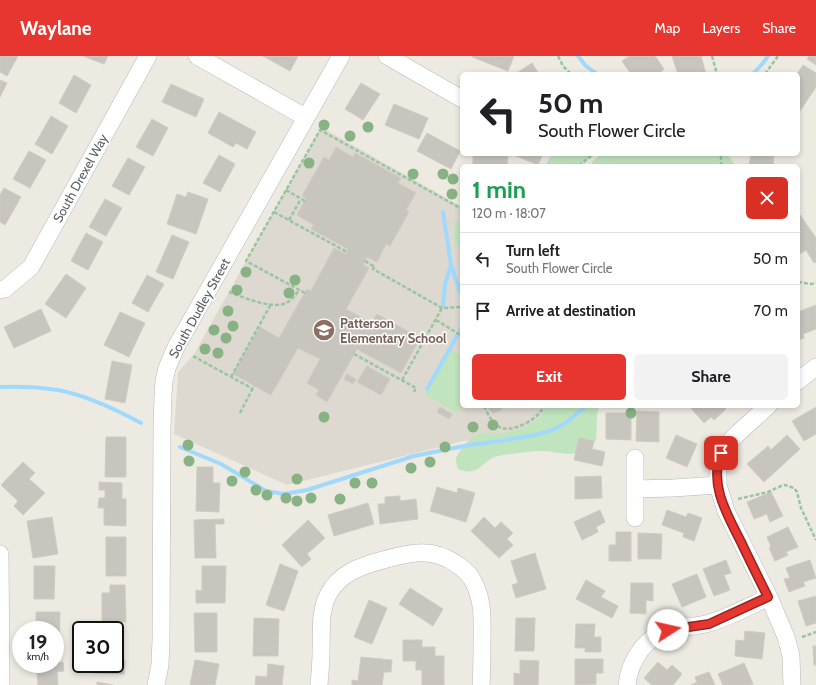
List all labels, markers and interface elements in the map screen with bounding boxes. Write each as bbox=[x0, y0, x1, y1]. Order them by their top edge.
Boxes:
text: Waylane bbox=[20, 17, 92, 40]
text: Map bbox=[655, 19, 680, 37]
text: Layers bbox=[702, 19, 740, 37]
text: Share bbox=[762, 19, 796, 37]
text: 50 m bbox=[538, 86, 603, 120]
icon: left bbox=[472, 88, 524, 140]
text: South Flower Circle bbox=[538, 120, 685, 142]
street label: South Drexel Way bbox=[49, 131, 111, 225]
text: 1 min bbox=[472, 175, 526, 204]
button: close bbox=[746, 177, 788, 219]
text: 120 m · 18:07 bbox=[472, 205, 546, 221]
text: Turn left bbox=[506, 242, 560, 260]
icon: left bbox=[472, 248, 494, 270]
text: 50 m bbox=[753, 250, 788, 268]
street label: South Dudley Street bbox=[165, 255, 233, 361]
text: South Flower Circle bbox=[506, 260, 613, 276]
icon: arrive bbox=[472, 300, 494, 322]
text: Arrive at destination bbox=[506, 302, 636, 320]
text: 70 m bbox=[754, 302, 788, 320]
place label: Patterson Elementary School bbox=[340, 315, 447, 346]
school or university icon: Patterson Elementary School bbox=[311, 317, 337, 343]
button: Exit bbox=[472, 354, 626, 400]
button: Share bbox=[634, 354, 788, 400]
pin bbox=[704, 436, 738, 470]
icon: arrive bbox=[710, 442, 732, 464]
position arrow bbox=[647, 609, 689, 651]
speed limit sign: 30 bbox=[72, 621, 124, 673]
text: 19 bbox=[29, 630, 47, 654]
text: km/h bbox=[27, 650, 49, 663]

